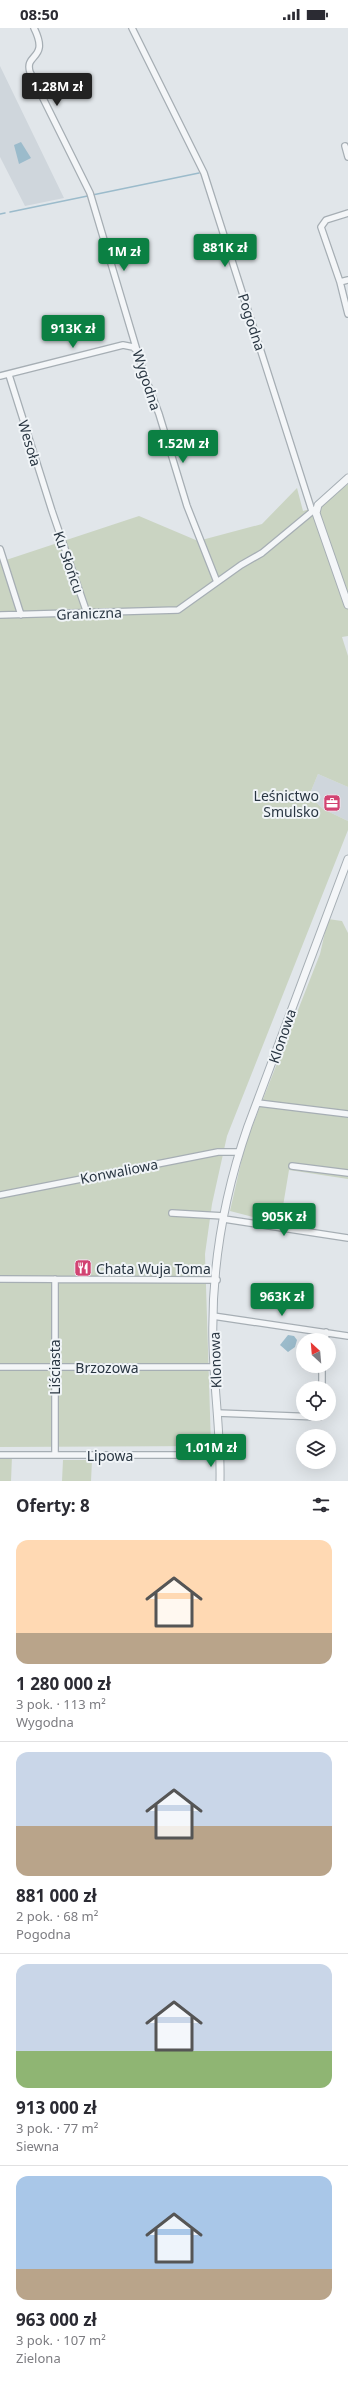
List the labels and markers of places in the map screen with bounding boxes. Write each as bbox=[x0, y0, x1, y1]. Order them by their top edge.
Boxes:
pin: 1.28M zł bbox=[16, 73, 98, 107]
pin: 881K zł bbox=[188, 234, 262, 268]
pin: 1M zł bbox=[96, 238, 152, 272]
pin: 913K zł bbox=[36, 315, 110, 349]
pin: 1.52M zł bbox=[142, 430, 224, 464]
place label: Leśnictwo Smulsko bbox=[254, 786, 319, 821]
office icon: Leśnictwo Smulsko bbox=[322, 793, 342, 813]
pin: 905K zł bbox=[247, 1203, 321, 1237]
restaurant icon: Chata Wuja Toma bbox=[73, 1258, 93, 1278]
place label: Chata Wuja Toma bbox=[96, 1259, 211, 1278]
pin: 963K zł bbox=[245, 1283, 319, 1317]
pin: 1.01M zł bbox=[170, 1434, 252, 1468]

